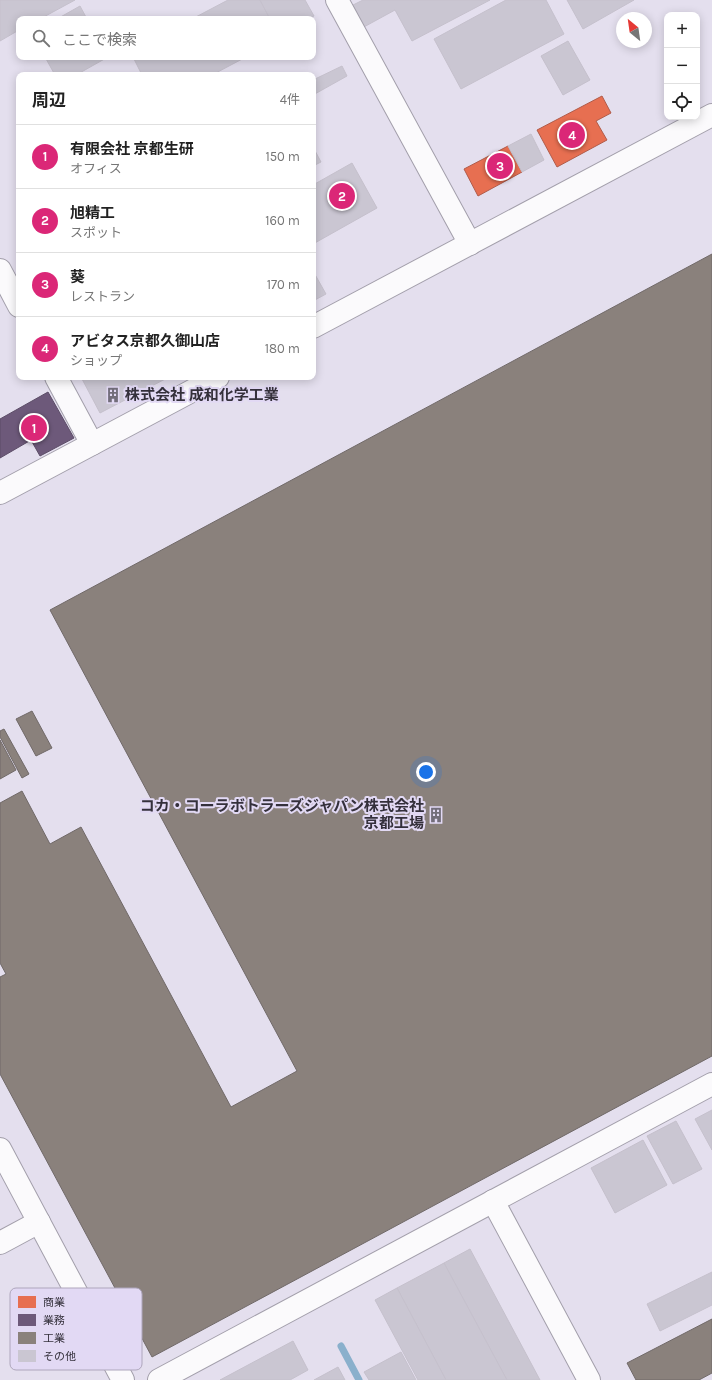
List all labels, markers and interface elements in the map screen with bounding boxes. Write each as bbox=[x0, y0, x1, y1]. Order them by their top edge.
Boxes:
north arrow bbox=[616, 12, 652, 48]
map controls bbox=[664, 12, 700, 120]
button: + bbox=[664, 12, 700, 48]
search box bbox=[16, 16, 316, 60]
icon: search bbox=[30, 27, 52, 49]
text: ここで検索 bbox=[62, 31, 137, 49]
button: − bbox=[664, 48, 700, 84]
button: locate bbox=[664, 84, 700, 120]
text: 周辺 bbox=[32, 90, 66, 110]
text: 4件 bbox=[280, 92, 300, 107]
pin: 4 bbox=[559, 120, 585, 150]
text: 有限会社 京都生研 bbox=[70, 140, 194, 158]
text: 1 bbox=[43, 149, 47, 164]
text: 150 m bbox=[265, 149, 300, 164]
pin: 3 bbox=[487, 151, 513, 181]
text: オフィス bbox=[70, 161, 122, 176]
pin: 2 bbox=[329, 181, 355, 211]
text: 旭精工 bbox=[70, 204, 115, 222]
text: 2 bbox=[41, 213, 49, 228]
text: 160 m bbox=[265, 213, 300, 228]
text: スポット bbox=[70, 225, 122, 240]
text: 葵 bbox=[70, 268, 85, 286]
text: 3 bbox=[41, 277, 49, 292]
text: 170 m bbox=[267, 277, 300, 292]
text: レストラン bbox=[70, 289, 135, 304]
text: アビタス京都久御山店 bbox=[70, 332, 220, 350]
text: 4 bbox=[41, 341, 49, 356]
text: 180 m bbox=[265, 341, 300, 356]
text: ショップ bbox=[70, 353, 122, 368]
building icon: 株式会社 成和化学工業 bbox=[104, 386, 122, 404]
place label: 株式会社 成和化学工業 bbox=[125, 386, 279, 404]
pin: 1 bbox=[21, 413, 47, 443]
your location bbox=[416, 762, 436, 782]
place label: コカ・コーラボトラーズジャパン株式会社 京都工場 bbox=[140, 797, 424, 832]
building icon: コカ・コーラボトラーズジャパン株式会社 京都工場 bbox=[427, 806, 445, 824]
legend bbox=[10, 1288, 142, 1370]
text: 商業 bbox=[43, 1296, 65, 1309]
text: 業務 bbox=[43, 1314, 65, 1327]
text: 工業 bbox=[43, 1332, 65, 1345]
text: その他 bbox=[43, 1350, 76, 1363]

